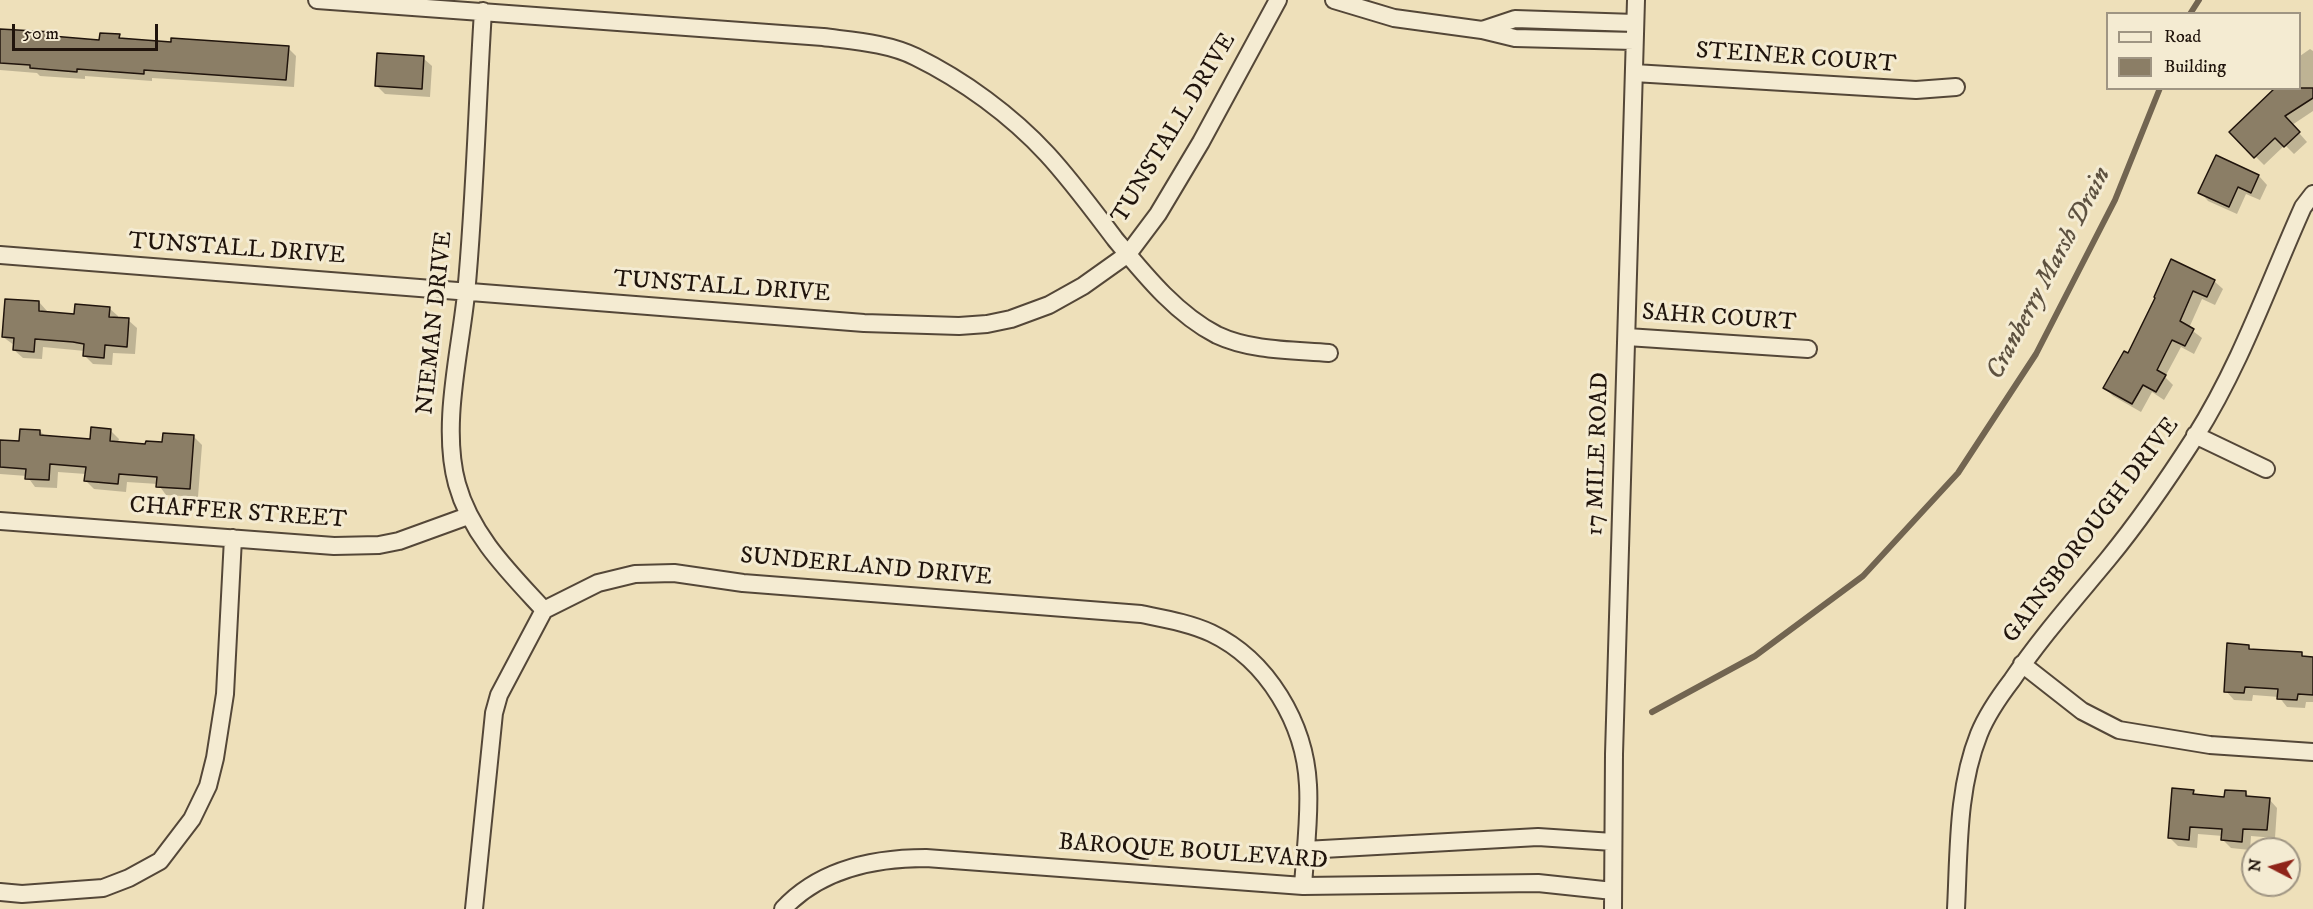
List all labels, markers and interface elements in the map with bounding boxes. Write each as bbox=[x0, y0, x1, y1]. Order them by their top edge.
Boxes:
scale bar bbox=[15, 12, 160, 50]
legend bbox=[2106, 12, 2301, 90]
text: 50 m bbox=[23, 23, 59, 45]
text: Road bbox=[2164, 26, 2201, 48]
street label: TUNSTALL DRIVE bbox=[1107, 29, 1243, 229]
street label: STEINER COURT bbox=[1695, 38, 1897, 80]
text: Building bbox=[2164, 56, 2226, 78]
water label: Cranberry Marsh Drain bbox=[1981, 162, 2119, 386]
street label: TUNSTALL DRIVE bbox=[128, 228, 346, 272]
street label: NIEMAN DRIVE bbox=[412, 230, 460, 416]
street label: TUNSTALL DRIVE bbox=[613, 266, 831, 310]
street label: SAHR COURT bbox=[1641, 299, 1797, 339]
street label: 17 MILE ROAD bbox=[1582, 372, 1616, 536]
street label: GAINSBOROUGH DRIVE bbox=[1998, 413, 2186, 649]
street label: CHAFFER STREET bbox=[128, 492, 348, 536]
street label: SUNDERLAND DRIVE bbox=[739, 543, 993, 593]
street label: BAROQUE BOULEVARD bbox=[1057, 829, 1329, 877]
north arrow bbox=[2241, 837, 2301, 897]
text: N bbox=[2244, 858, 2266, 873]

